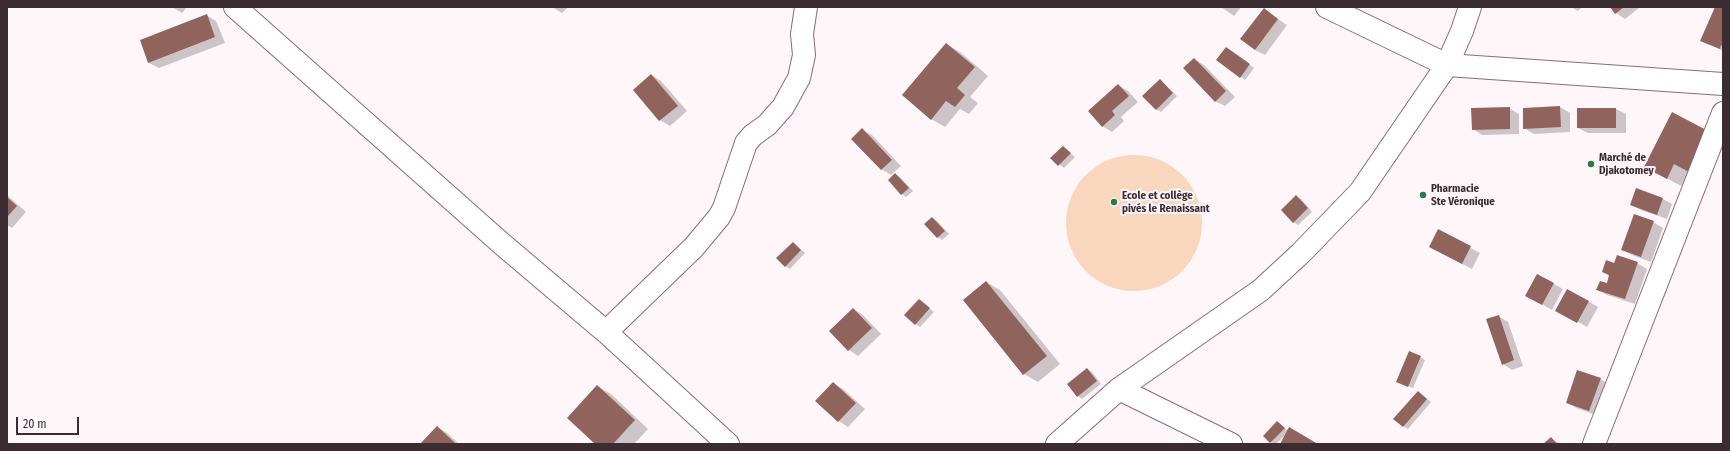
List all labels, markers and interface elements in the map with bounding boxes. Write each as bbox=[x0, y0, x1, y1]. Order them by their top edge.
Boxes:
place label: Marché de Djakotomey bbox=[1599, 151, 1654, 177]
marker: Marché de Djakotomey bbox=[1586, 159, 1596, 169]
place label: Pharmacie Ste Véronique bbox=[1431, 182, 1495, 208]
place label: Ecole et collège pivés le Renaissant bbox=[1122, 189, 1210, 215]
marker: Pharmacie Ste Véronique bbox=[1418, 190, 1428, 200]
marker: Ecole et collège pivés le Renaissant bbox=[1109, 197, 1119, 207]
scale bar bbox=[18, 409, 81, 435]
text: 20 m bbox=[23, 417, 47, 431]

